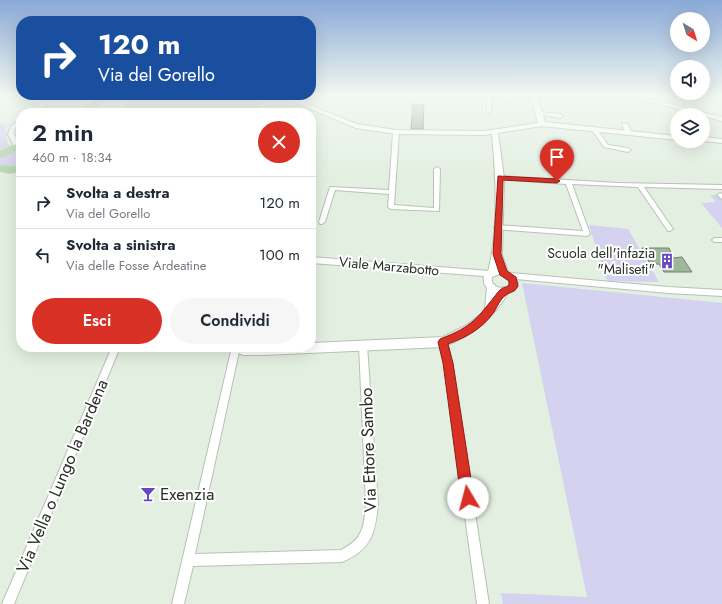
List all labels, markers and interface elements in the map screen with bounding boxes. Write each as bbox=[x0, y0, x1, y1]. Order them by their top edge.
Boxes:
north arrow bbox=[670, 12, 710, 52]
map controls bbox=[670, 12, 710, 148]
text: 120 m bbox=[98, 24, 181, 65]
icon: right bbox=[32, 32, 84, 84]
button: sound bbox=[670, 60, 710, 100]
text: Via del Gorello bbox=[98, 62, 215, 88]
button: layers bbox=[670, 108, 710, 148]
text: 2 min bbox=[32, 115, 94, 150]
button: close bbox=[258, 121, 300, 163]
pin bbox=[540, 140, 574, 181]
icon: arrive bbox=[546, 146, 568, 168]
text: 460 m · 18:34 bbox=[32, 148, 112, 167]
text: Svolta a destra bbox=[66, 182, 170, 204]
icon: right bbox=[32, 192, 54, 214]
text: 120 m bbox=[260, 192, 300, 214]
text: Via del Gorello bbox=[66, 204, 150, 223]
text: Svolta a sinistra bbox=[66, 234, 176, 256]
place label: Scuola dell'infazia "Maliseti" bbox=[547, 243, 655, 279]
icon: left bbox=[32, 244, 54, 266]
text: 100 m bbox=[259, 244, 300, 266]
street label: Viale Marzabotto bbox=[338, 252, 440, 280]
building icon: Scuola dell'infazia "Maliseti" bbox=[658, 252, 676, 270]
text: Via delle Fosse Ardeatine bbox=[66, 256, 207, 275]
button: Esci bbox=[32, 298, 162, 344]
button: Condividi bbox=[170, 298, 300, 344]
street label: Via Vella o Lungo la Bardena bbox=[10, 375, 114, 577]
street label: Via Ettore Sambo bbox=[354, 387, 382, 513]
position arrow bbox=[447, 477, 489, 519]
place label: Exenzia bbox=[160, 482, 214, 506]
bar icon: Exenzia bbox=[139, 485, 157, 503]

